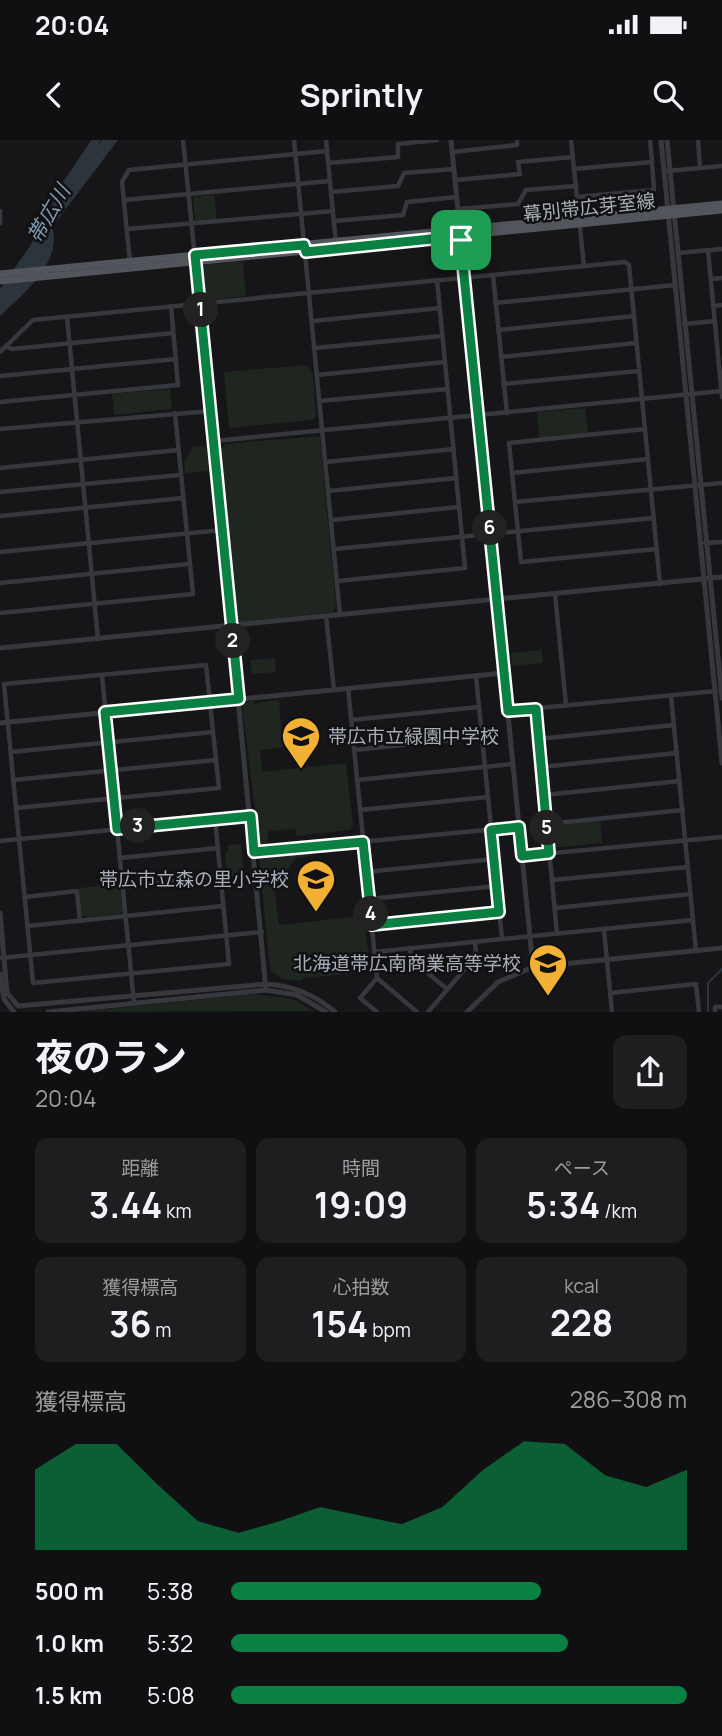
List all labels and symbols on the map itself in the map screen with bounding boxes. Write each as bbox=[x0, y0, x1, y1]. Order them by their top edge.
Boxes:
water label: 帯広川 bbox=[20, 177, 77, 248]
street label: 幕別帯広芽室線 bbox=[521, 187, 657, 227]
pin bbox=[431, 210, 491, 270]
pin: 1 bbox=[184, 292, 218, 328]
pin: 6 bbox=[472, 510, 508, 546]
pin: 2 bbox=[216, 624, 250, 658]
school or university icon: 帯広市立緑園中学校 bbox=[280, 715, 322, 770]
place label: 帯広市立緑園中学校 bbox=[328, 723, 499, 749]
pin: 3 bbox=[120, 808, 156, 844]
pin: 5 bbox=[530, 810, 564, 846]
school or university icon: 帯広市立森の里小学校 bbox=[295, 858, 337, 913]
place label: 帯広市立森の里小学校 bbox=[99, 866, 289, 892]
pin: 4 bbox=[354, 896, 388, 932]
school or university icon: 北海道帯広南商業高等学校 bbox=[527, 942, 569, 997]
place label: 北海道帯広南商業高等学校 bbox=[293, 950, 521, 976]

